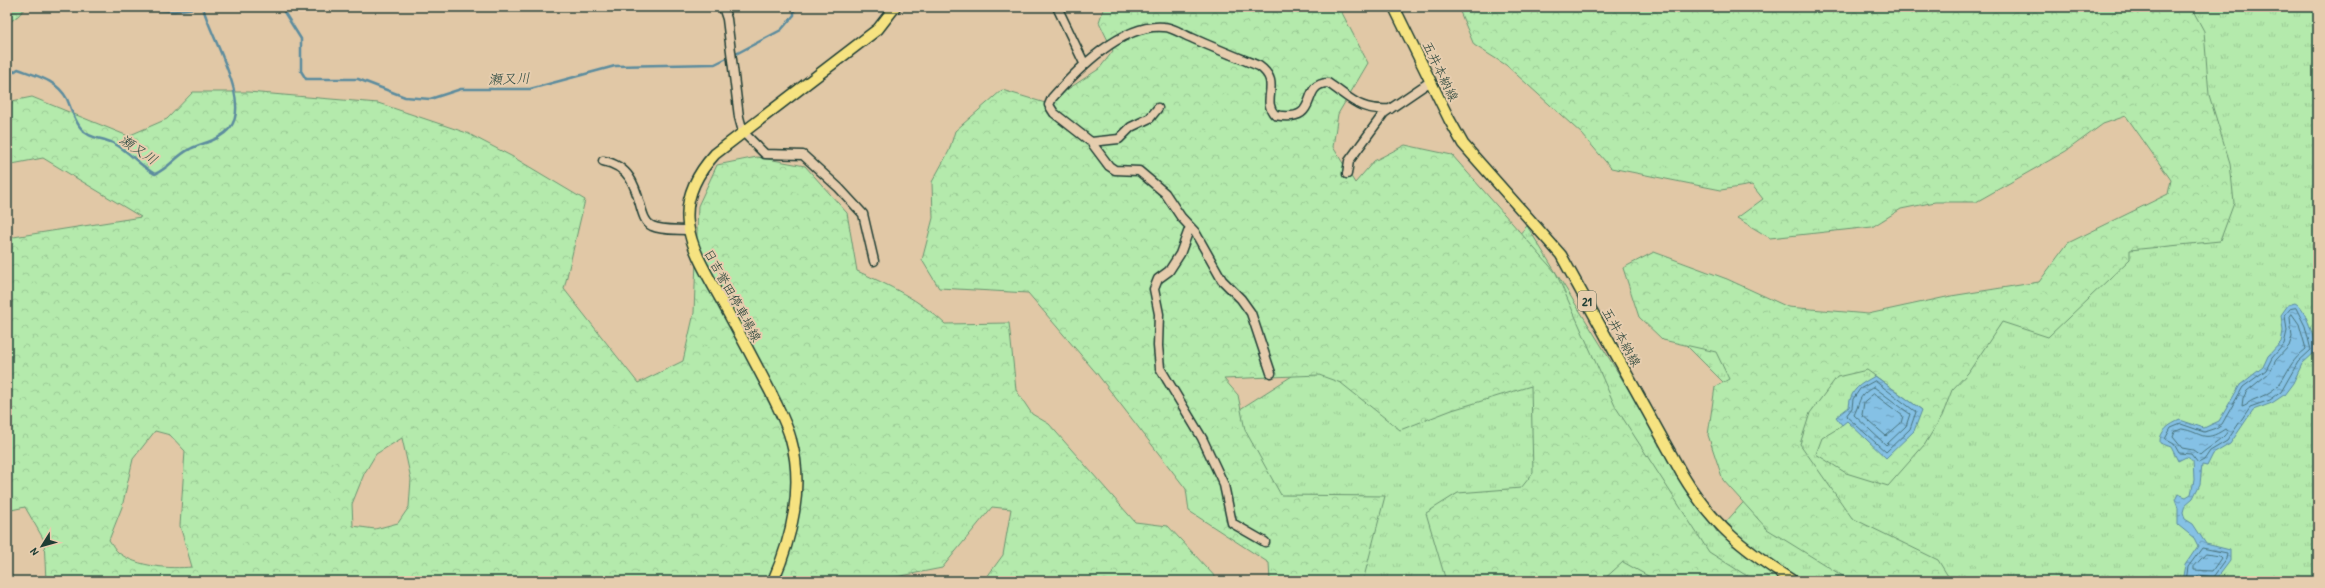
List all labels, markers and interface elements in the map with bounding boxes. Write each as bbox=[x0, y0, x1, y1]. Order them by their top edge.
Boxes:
street label: 五井本納線 bbox=[1419, 38, 1464, 105]
water label: 瀬又川 bbox=[488, 68, 530, 88]
water label: 瀬又川 bbox=[116, 129, 162, 169]
street label: 日吉誉田停車場線 bbox=[700, 245, 767, 346]
road number: 21 bbox=[1578, 291, 1596, 311]
street label: 五井本納線 bbox=[1598, 304, 1646, 371]
north arrow bbox=[22, 526, 62, 566]
text: N bbox=[27, 545, 41, 559]

